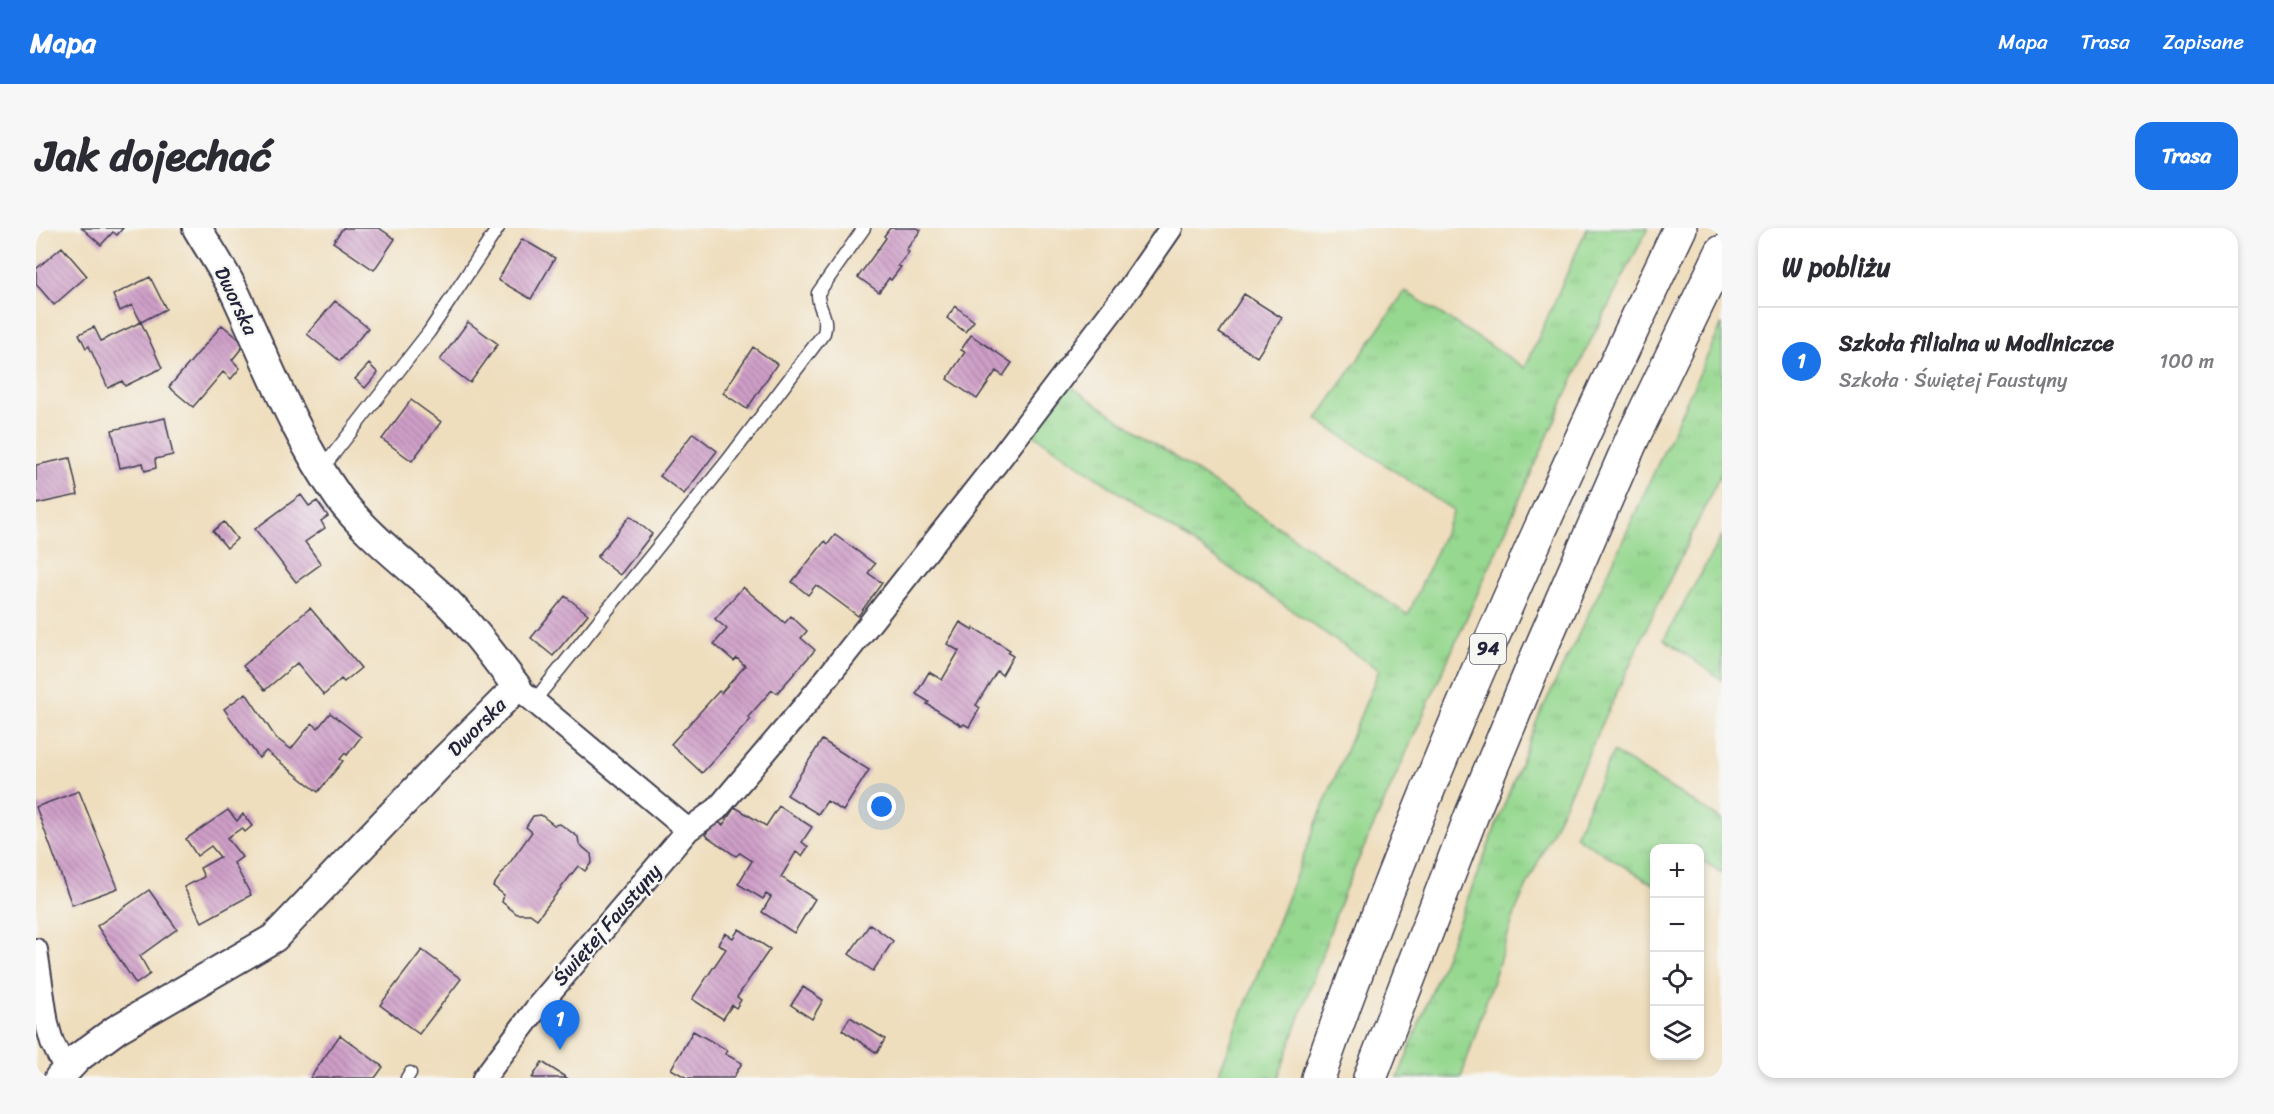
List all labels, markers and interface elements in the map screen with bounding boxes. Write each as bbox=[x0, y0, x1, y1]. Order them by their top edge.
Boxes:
text: Mapa bbox=[30, 18, 96, 67]
text: Mapa bbox=[1998, 23, 2048, 61]
text: Trasa bbox=[2081, 23, 2130, 61]
text: Zapisane bbox=[2163, 23, 2244, 61]
text: Jak dojechać bbox=[36, 119, 271, 193]
button: Trasa bbox=[2135, 122, 2238, 190]
text: W pobliżu bbox=[1782, 244, 1891, 290]
street label: Dworska bbox=[204, 261, 268, 342]
text: Szkoła filialna w Modlniczce bbox=[1839, 324, 2114, 363]
text: 1 bbox=[1797, 344, 1806, 379]
text: 100 m bbox=[2160, 344, 2214, 379]
text: Szkoła · Świętej Faustyny bbox=[1839, 363, 2067, 398]
road number: 94 bbox=[1470, 634, 1506, 664]
street label: Dworska bbox=[439, 688, 516, 765]
your location bbox=[867, 792, 896, 821]
map controls bbox=[1650, 844, 1704, 1060]
button: + bbox=[1650, 844, 1704, 898]
street label: Świętej Faustyny bbox=[544, 855, 671, 994]
button: − bbox=[1650, 898, 1704, 952]
button: locate bbox=[1650, 952, 1704, 1006]
pin: 1 bbox=[540, 1000, 580, 1050]
button: layers bbox=[1650, 1006, 1704, 1060]

